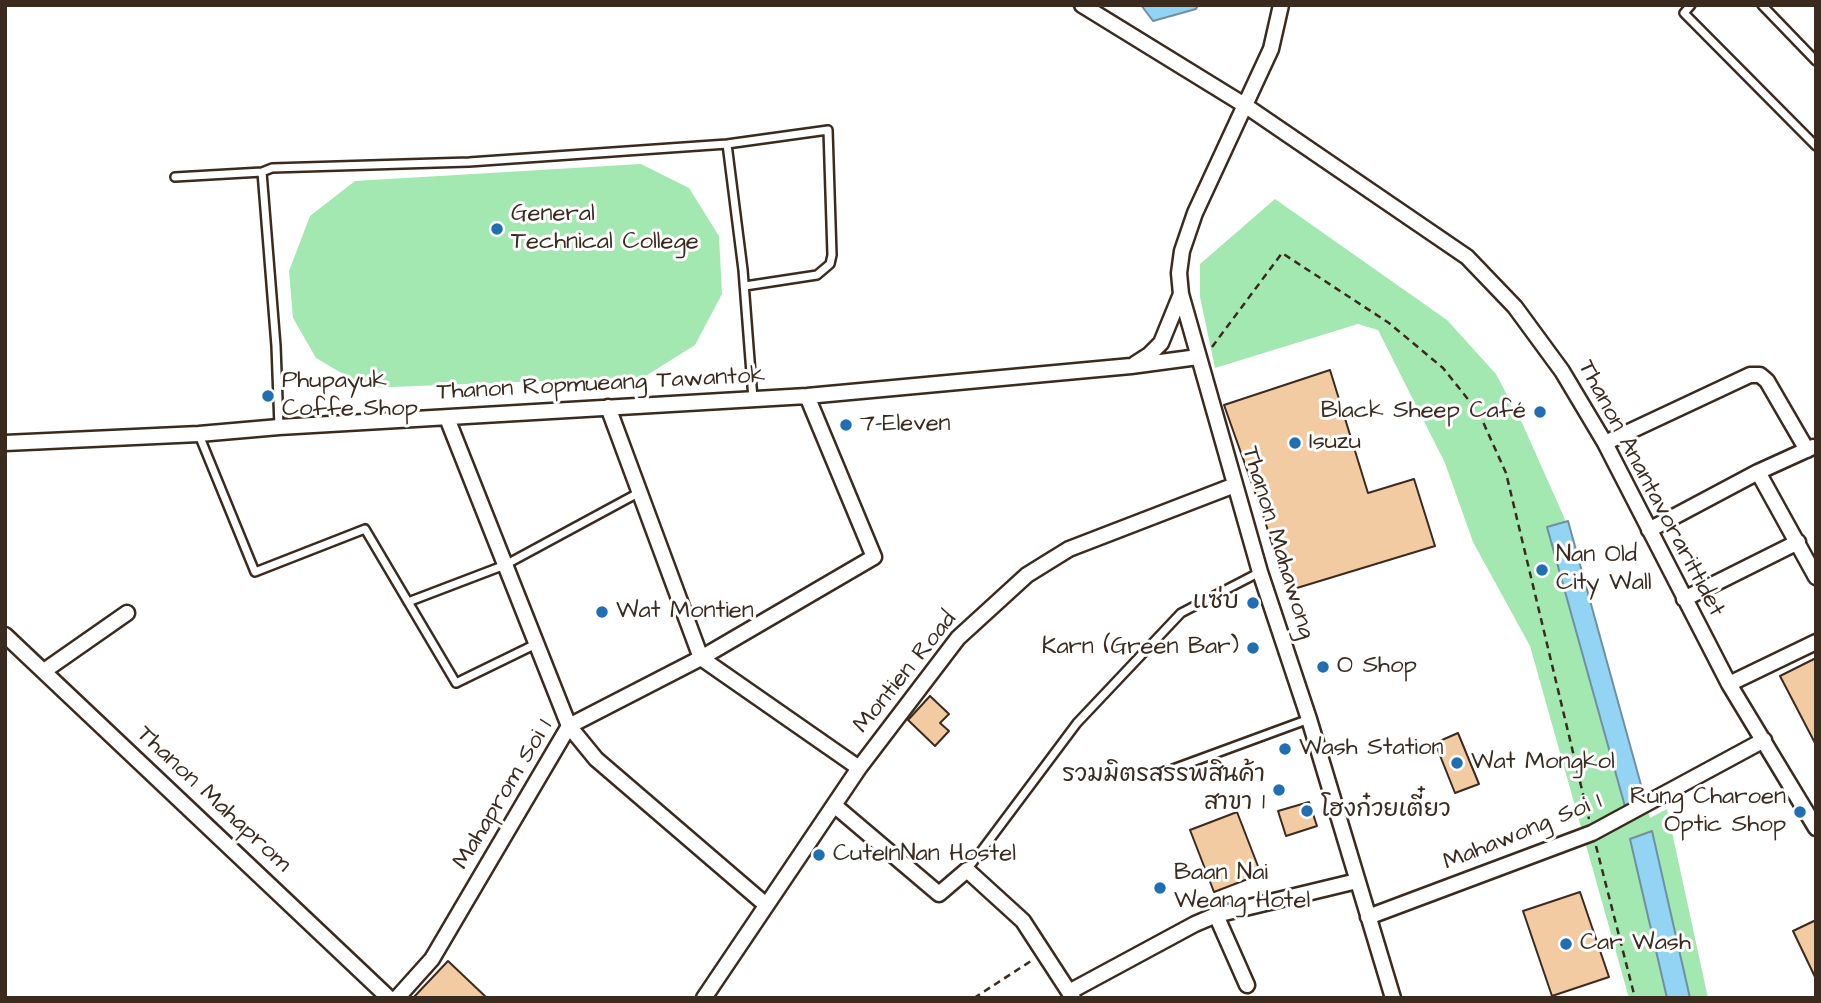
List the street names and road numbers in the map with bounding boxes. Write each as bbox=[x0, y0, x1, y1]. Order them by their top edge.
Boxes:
street label: Thanon Anantavorarittidet bbox=[1570, 356, 1730, 622]
street label: Thanon Ropmueang Tawantok bbox=[436, 362, 766, 408]
street label: Thanon Mahawong bbox=[1234, 443, 1320, 643]
street label: Montien Road bbox=[848, 606, 964, 740]
street label: Mahaprom Soi 1 bbox=[448, 715, 560, 875]
street label: Thanon Mahaprom bbox=[130, 721, 296, 879]
street label: Mahawong Soi 1 bbox=[1440, 788, 1606, 878]

